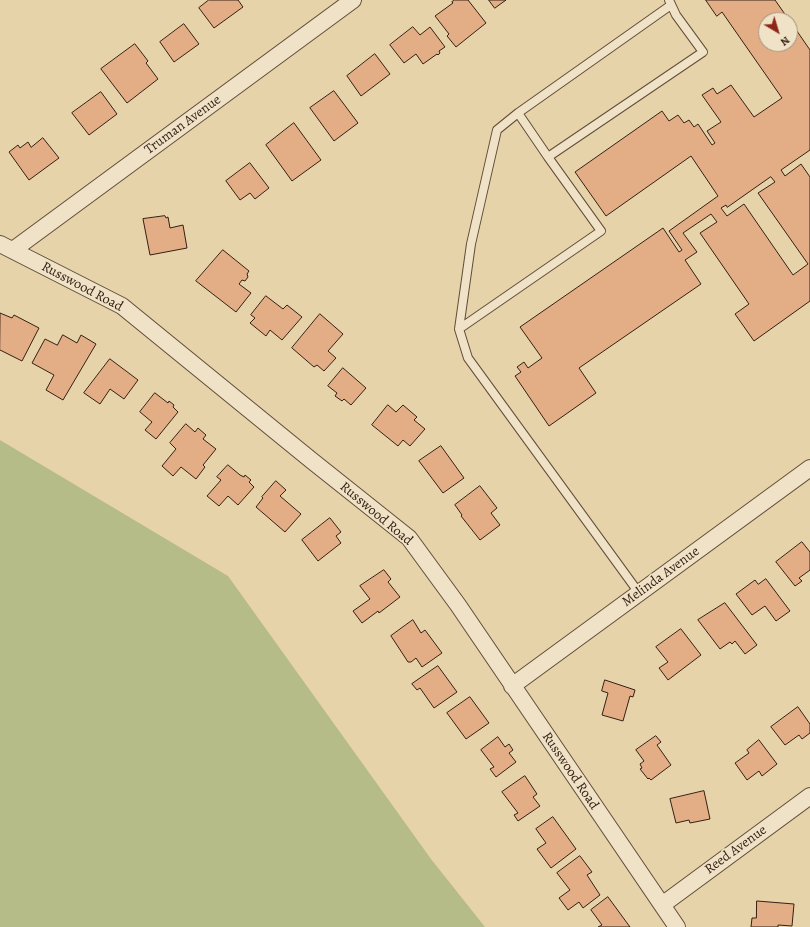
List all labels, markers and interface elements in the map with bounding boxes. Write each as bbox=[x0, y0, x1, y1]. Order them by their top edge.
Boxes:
north arrow bbox=[758, 12, 798, 52]
text: N bbox=[777, 33, 793, 49]
street label: Truman Avenue bbox=[141, 92, 225, 158]
street label: Russwood Road bbox=[38, 258, 126, 316]
street label: Russwood Road bbox=[336, 479, 416, 549]
street label: Melinda Avenue bbox=[619, 543, 703, 611]
street label: Russwood Road bbox=[538, 729, 602, 813]
street label: Reed Avenue bbox=[702, 822, 770, 878]

